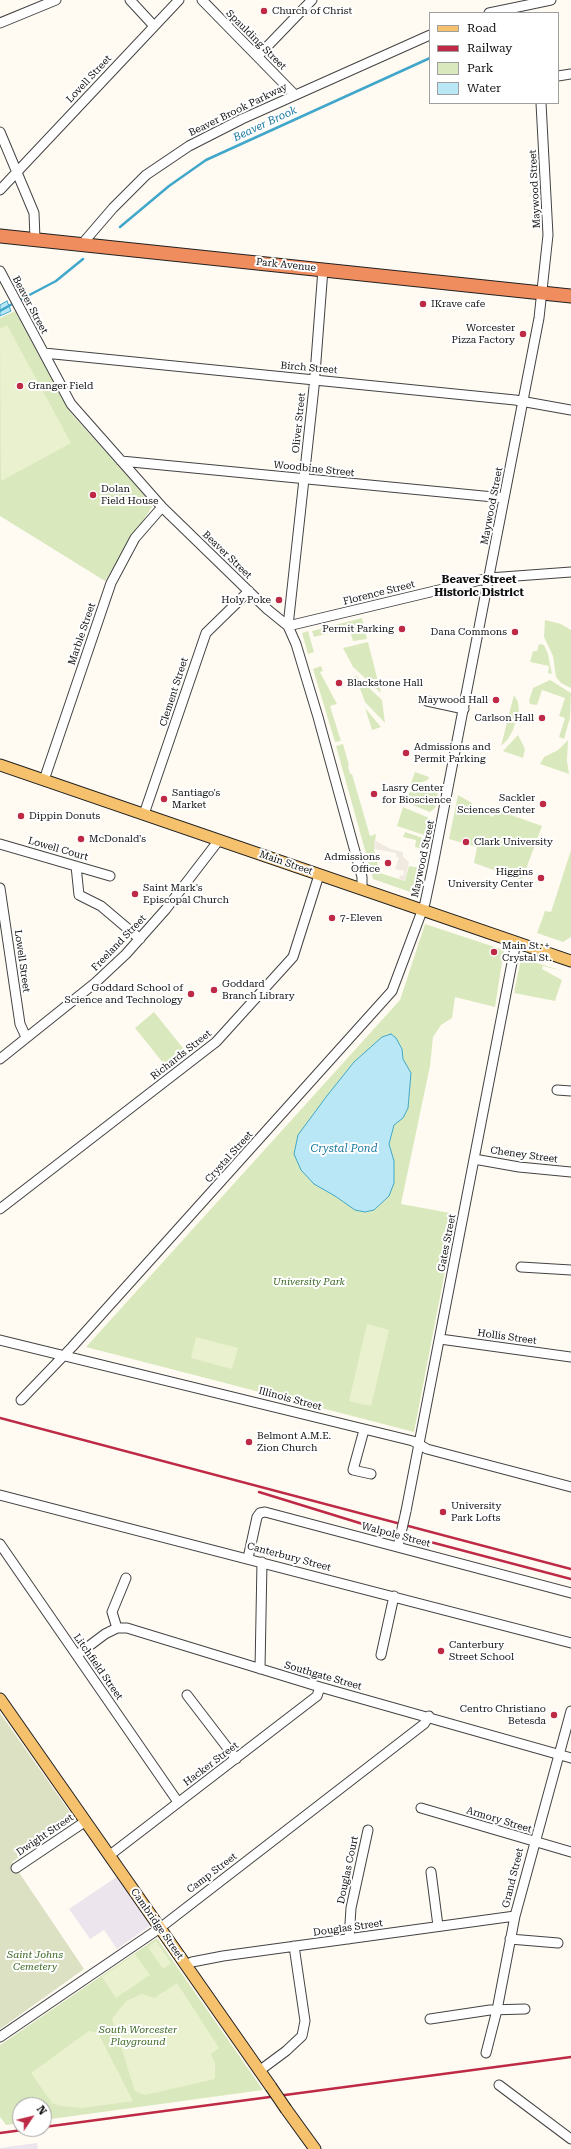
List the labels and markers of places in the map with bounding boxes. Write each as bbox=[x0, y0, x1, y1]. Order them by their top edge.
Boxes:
place label: Church of Christ bbox=[272, 5, 352, 17]
marker: Church of Christ bbox=[259, 6, 269, 16]
place label: IKrave cafe bbox=[431, 298, 485, 310]
marker: IKrave cafe bbox=[418, 299, 428, 309]
place label: Worcester Pizza Factory bbox=[452, 322, 515, 346]
marker: Worcester Pizza Factory bbox=[518, 329, 528, 339]
place label: Granger Field bbox=[28, 380, 93, 392]
marker: Granger Field bbox=[15, 381, 25, 391]
place label: Dolan Field House bbox=[101, 483, 158, 506]
marker: Dolan Field House bbox=[88, 490, 98, 500]
place label: Holy Poke bbox=[221, 594, 271, 606]
marker: Holy Poke bbox=[274, 595, 284, 605]
place label: Permit Parking bbox=[322, 623, 394, 635]
marker: Permit Parking bbox=[397, 624, 407, 634]
place label: Dana Commons bbox=[431, 626, 507, 638]
marker: Dana Commons bbox=[510, 627, 520, 637]
place label: Blackstone Hall bbox=[347, 677, 423, 689]
marker: Blackstone Hall bbox=[334, 678, 344, 688]
place label: Maywood Hall bbox=[418, 694, 488, 706]
marker: Maywood Hall bbox=[491, 695, 501, 705]
place label: Carlson Hall bbox=[475, 712, 534, 724]
marker: Carlson Hall bbox=[537, 713, 547, 723]
place label: Admissions and Permit Parking bbox=[414, 741, 491, 764]
marker: Admissions and Permit Parking bbox=[401, 748, 411, 758]
place label: Lasry Center for Bioscience bbox=[382, 782, 451, 806]
place label: Santiago's Market bbox=[172, 787, 220, 810]
marker: Lasry Center for Bioscience bbox=[369, 789, 379, 799]
place label: Sackler Sciences Center bbox=[457, 792, 535, 816]
marker: Santiago's Market bbox=[159, 794, 169, 804]
marker: Sackler Sciences Center bbox=[538, 799, 548, 809]
place label: Dippin Donuts bbox=[29, 810, 100, 822]
marker: Dippin Donuts bbox=[16, 811, 26, 821]
place label: McDonald's bbox=[89, 833, 146, 845]
marker: McDonald's bbox=[76, 834, 86, 844]
place label: Clark University bbox=[474, 836, 553, 848]
marker: Clark University bbox=[461, 837, 471, 847]
place label: Admissions Office bbox=[324, 851, 380, 874]
marker: Admissions Office bbox=[383, 858, 393, 868]
place label: Higgins University Center bbox=[448, 866, 533, 890]
marker: Higgins University Center bbox=[536, 873, 546, 883]
place label: Saint Mark's Episcopal Church bbox=[143, 882, 229, 906]
marker: Saint Mark's Episcopal Church bbox=[130, 889, 140, 899]
place label: 7-Eleven bbox=[340, 912, 382, 924]
marker: 7-Eleven bbox=[327, 913, 337, 923]
place label: Main St. + Crystal St. bbox=[502, 940, 551, 964]
marker: Main St. + Crystal St. bbox=[489, 947, 499, 957]
place label: Goddard Branch Library bbox=[222, 978, 295, 1002]
place label: Goddard School of Science and Technology bbox=[64, 982, 183, 1006]
marker: Goddard Branch Library bbox=[209, 985, 219, 995]
marker: Goddard School of Science and Technology bbox=[186, 989, 196, 999]
place label: Belmont A.M.E. Zion Church bbox=[257, 1430, 331, 1454]
marker: Belmont A.M.E. Zion Church bbox=[244, 1437, 254, 1447]
place label: University Park Lofts bbox=[451, 1500, 501, 1524]
marker: University Park Lofts bbox=[438, 1507, 448, 1517]
place label: Canterbury Street School bbox=[449, 1639, 514, 1662]
marker: Canterbury Street School bbox=[436, 1646, 446, 1656]
place label: Centro Christiano Betesda bbox=[460, 1703, 546, 1726]
marker: Centro Christiano Betesda bbox=[549, 1710, 559, 1720]

